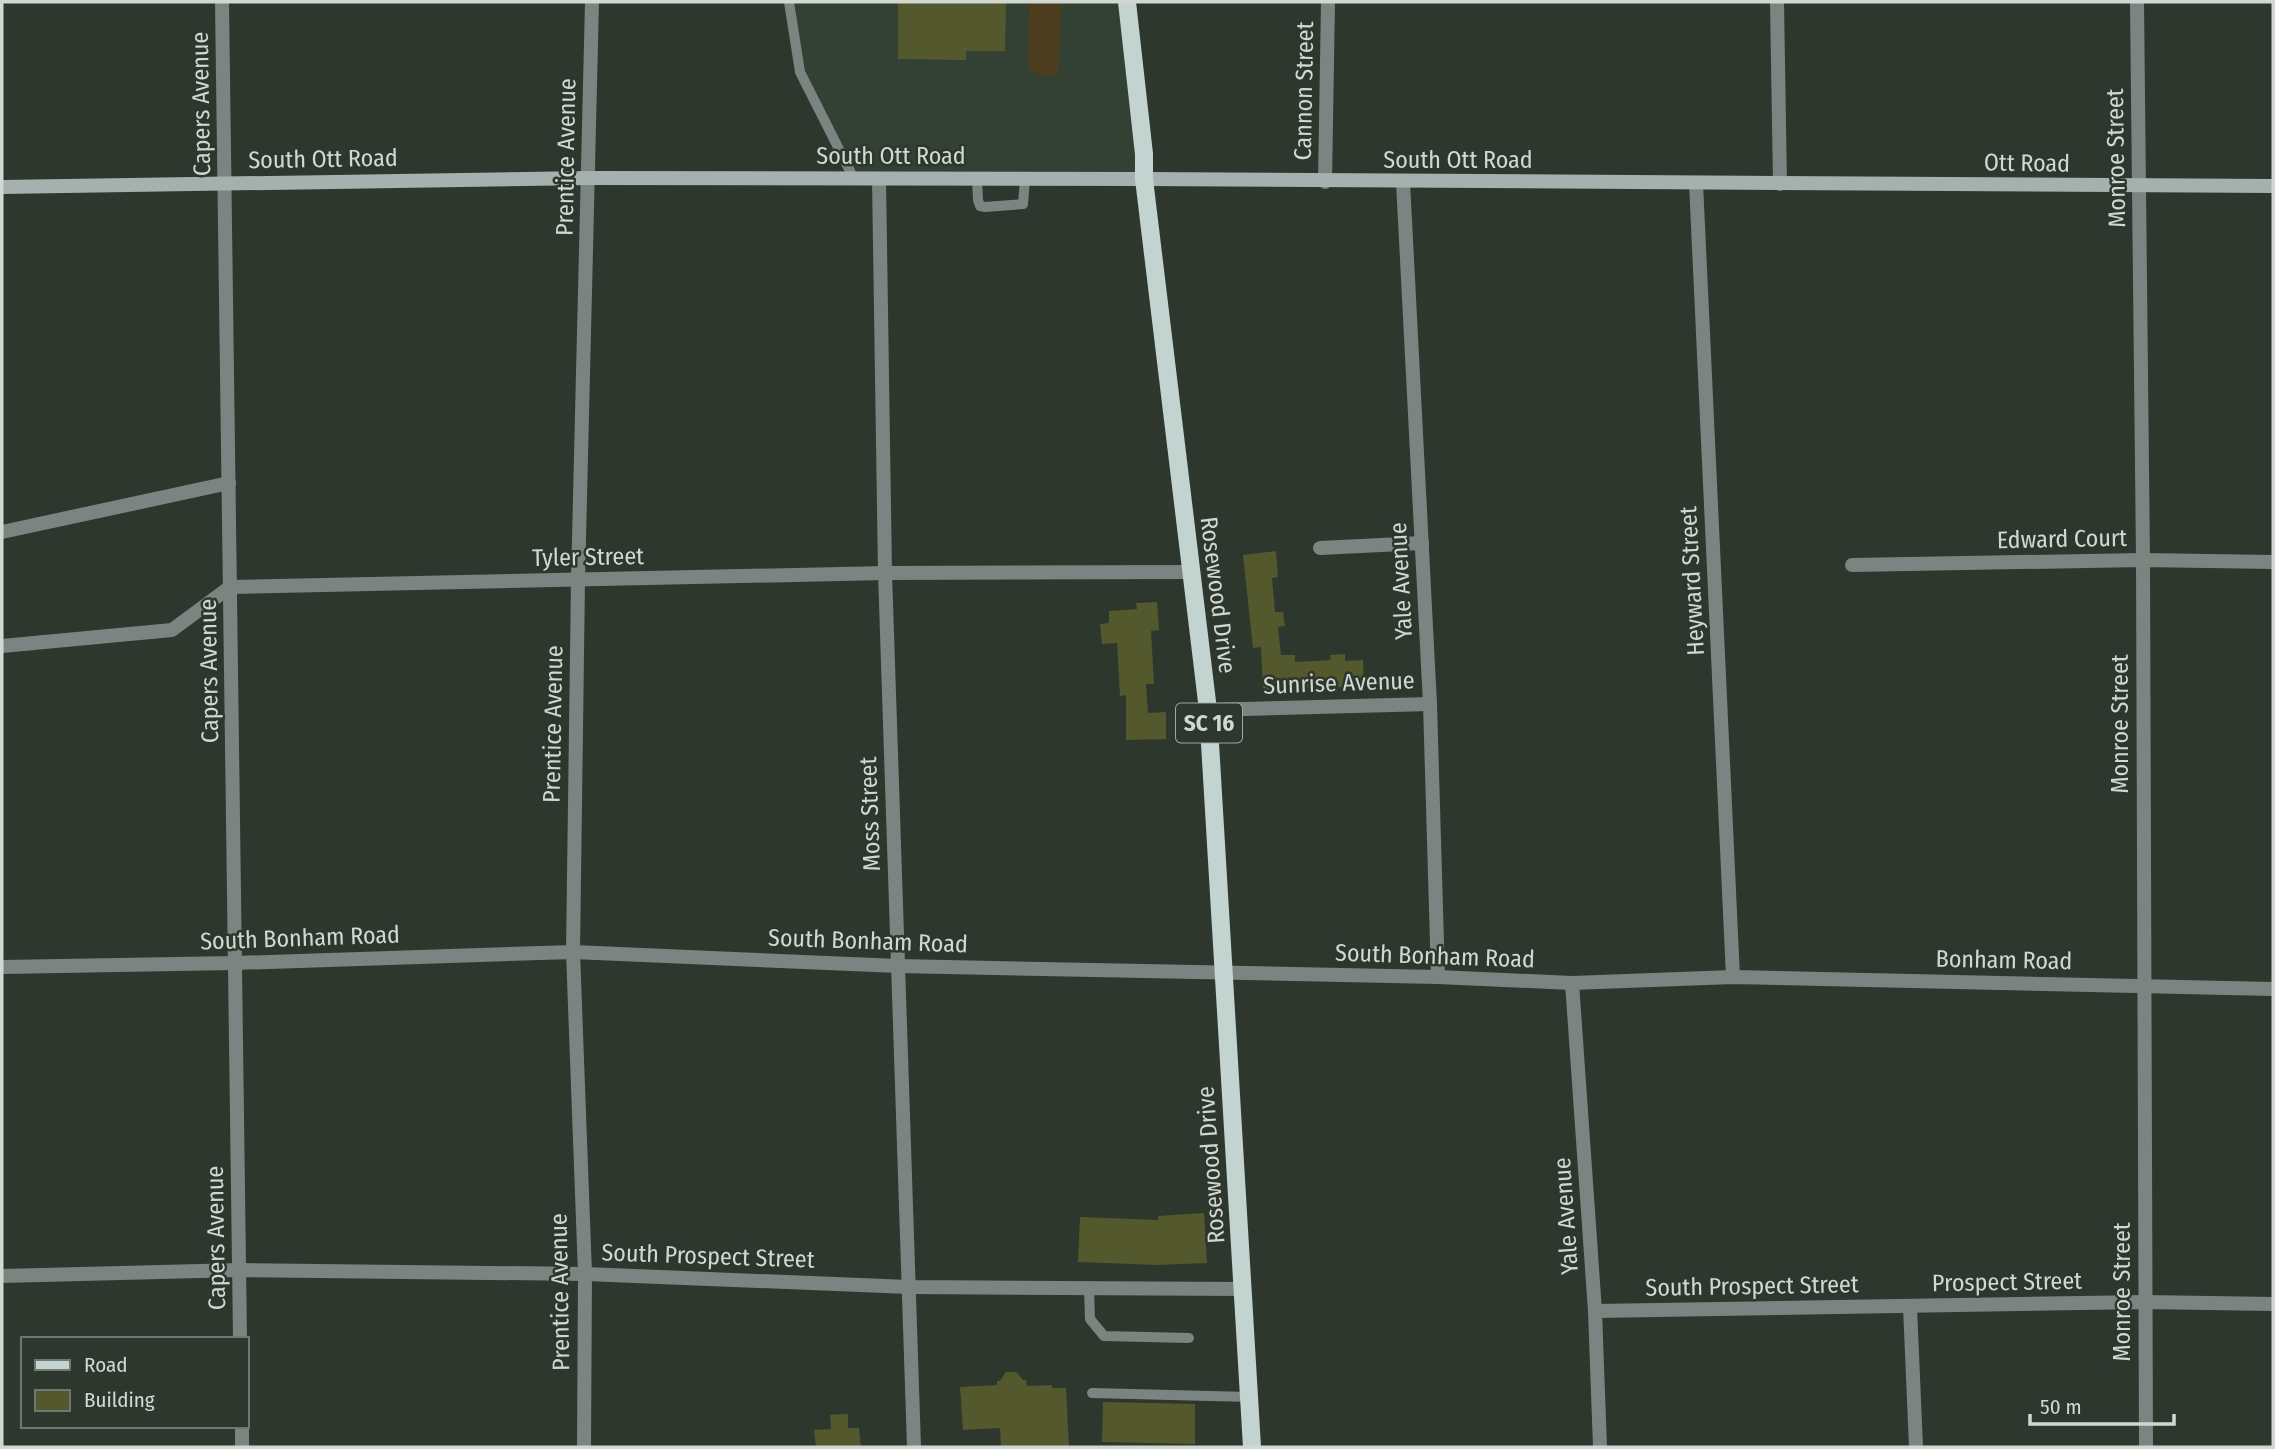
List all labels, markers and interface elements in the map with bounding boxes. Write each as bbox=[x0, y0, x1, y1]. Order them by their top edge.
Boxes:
street label: Cannon Street bbox=[1289, 21, 1319, 161]
street label: Capers Avenue bbox=[186, 32, 216, 176]
street label: Prentice Avenue bbox=[551, 78, 581, 236]
street label: Monroe Street bbox=[2101, 88, 2131, 228]
street label: South Ott Road bbox=[816, 142, 966, 170]
street label: South Ott Road bbox=[248, 144, 398, 174]
street label: South Ott Road bbox=[1383, 146, 1533, 174]
street label: Ott Road bbox=[1984, 148, 2070, 178]
street label: Heyward Street bbox=[1674, 506, 1710, 656]
street label: Rosewood Drive bbox=[1194, 515, 1242, 675]
street label: Yale Avenue bbox=[1384, 522, 1418, 640]
street label: Edward Court bbox=[1997, 524, 2127, 554]
street label: Tyler Street bbox=[532, 542, 644, 572]
street label: Capers Avenue bbox=[194, 599, 224, 743]
street label: Prentice Avenue bbox=[538, 645, 568, 803]
street label: Monroe Street bbox=[2106, 654, 2134, 794]
street label: Sunrise Avenue bbox=[1263, 666, 1415, 700]
road number: SC 16 bbox=[1176, 704, 1242, 743]
street label: Moss Street bbox=[854, 756, 886, 872]
street label: South Bonham Road bbox=[200, 921, 400, 955]
street label: South Bonham Road bbox=[768, 924, 968, 958]
street label: South Bonham Road bbox=[1335, 939, 1535, 973]
street label: Bonham Road bbox=[1935, 945, 2073, 975]
street label: Rosewood Drive bbox=[1192, 1085, 1230, 1245]
street label: Yale Avenue bbox=[1548, 1156, 1584, 1276]
street label: Capers Avenue bbox=[201, 1166, 231, 1310]
street label: Prentice Avenue bbox=[545, 1213, 575, 1371]
street label: Monroe Street bbox=[2108, 1222, 2136, 1362]
street label: South Prospect Street bbox=[601, 1238, 815, 1274]
street label: Prospect Street bbox=[1932, 1267, 2082, 1297]
street label: South Prospect Street bbox=[1645, 1270, 1859, 1302]
legend bbox=[21, 1337, 248, 1428]
text: Road bbox=[84, 1352, 128, 1378]
scale bar bbox=[2030, 1382, 2174, 1426]
text: Building bbox=[84, 1387, 155, 1413]
text: 50 m bbox=[2040, 1394, 2082, 1420]

